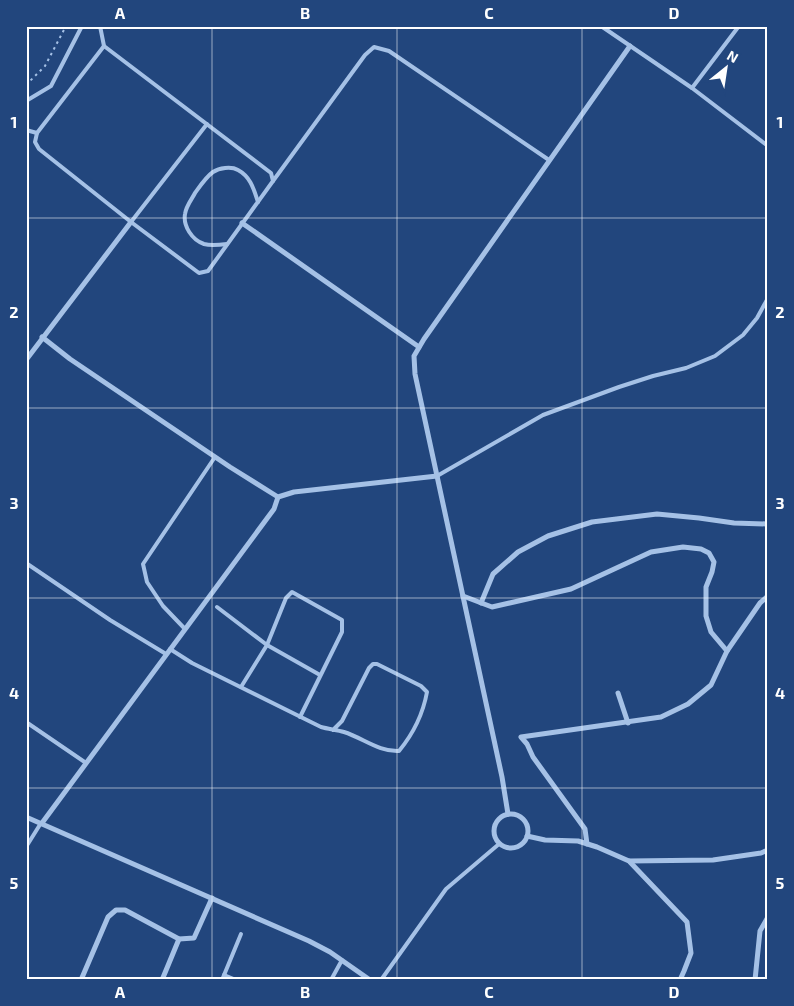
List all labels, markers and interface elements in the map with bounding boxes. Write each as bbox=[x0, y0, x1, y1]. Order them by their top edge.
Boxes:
text: A bbox=[115, 3, 126, 22]
text: B bbox=[300, 3, 310, 22]
text: C bbox=[484, 3, 494, 22]
text: D bbox=[669, 3, 680, 22]
north arrow bbox=[702, 42, 752, 92]
text: N bbox=[724, 46, 741, 66]
text: 1 bbox=[11, 112, 17, 131]
text: 1 bbox=[777, 112, 783, 131]
text: 2 bbox=[9, 302, 19, 321]
text: 2 bbox=[775, 302, 785, 321]
text: 3 bbox=[9, 493, 19, 512]
text: 3 bbox=[775, 493, 785, 512]
text: 4 bbox=[9, 683, 19, 702]
text: 4 bbox=[775, 683, 785, 702]
text: 5 bbox=[10, 873, 19, 892]
text: 5 bbox=[776, 873, 785, 892]
text: A bbox=[115, 982, 126, 1001]
text: B bbox=[300, 982, 310, 1001]
text: C bbox=[484, 982, 494, 1001]
text: D bbox=[669, 982, 680, 1001]

